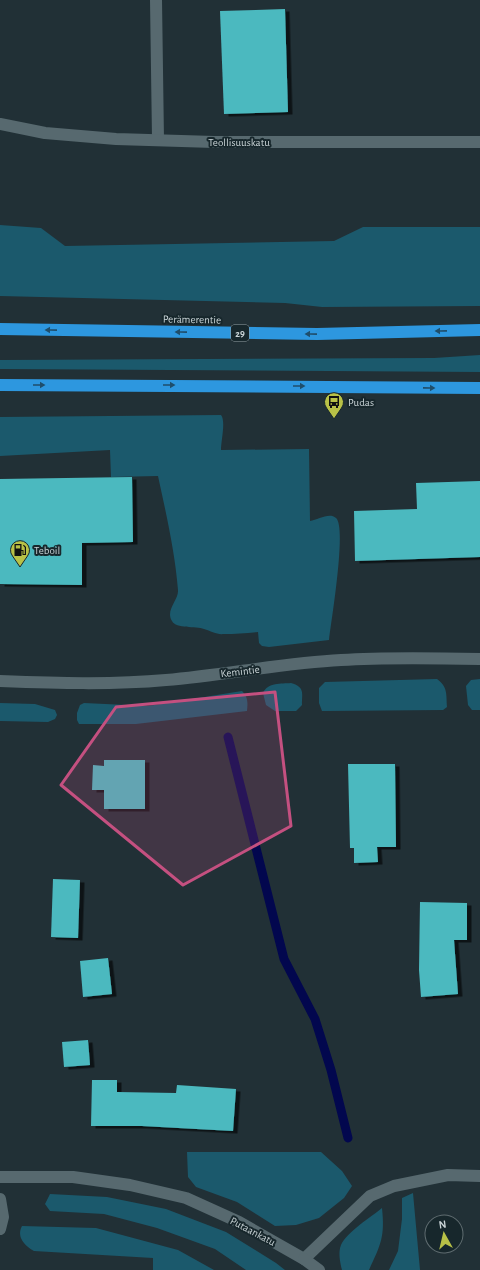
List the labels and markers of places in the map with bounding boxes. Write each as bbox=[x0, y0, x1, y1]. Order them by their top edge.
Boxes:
bus stop icon: Pudas bbox=[323, 391, 345, 419]
place label: Pudas bbox=[348, 397, 374, 408]
fuel station icon: Teboil bbox=[9, 539, 31, 567]
place label: Teboil bbox=[34, 545, 60, 556]

